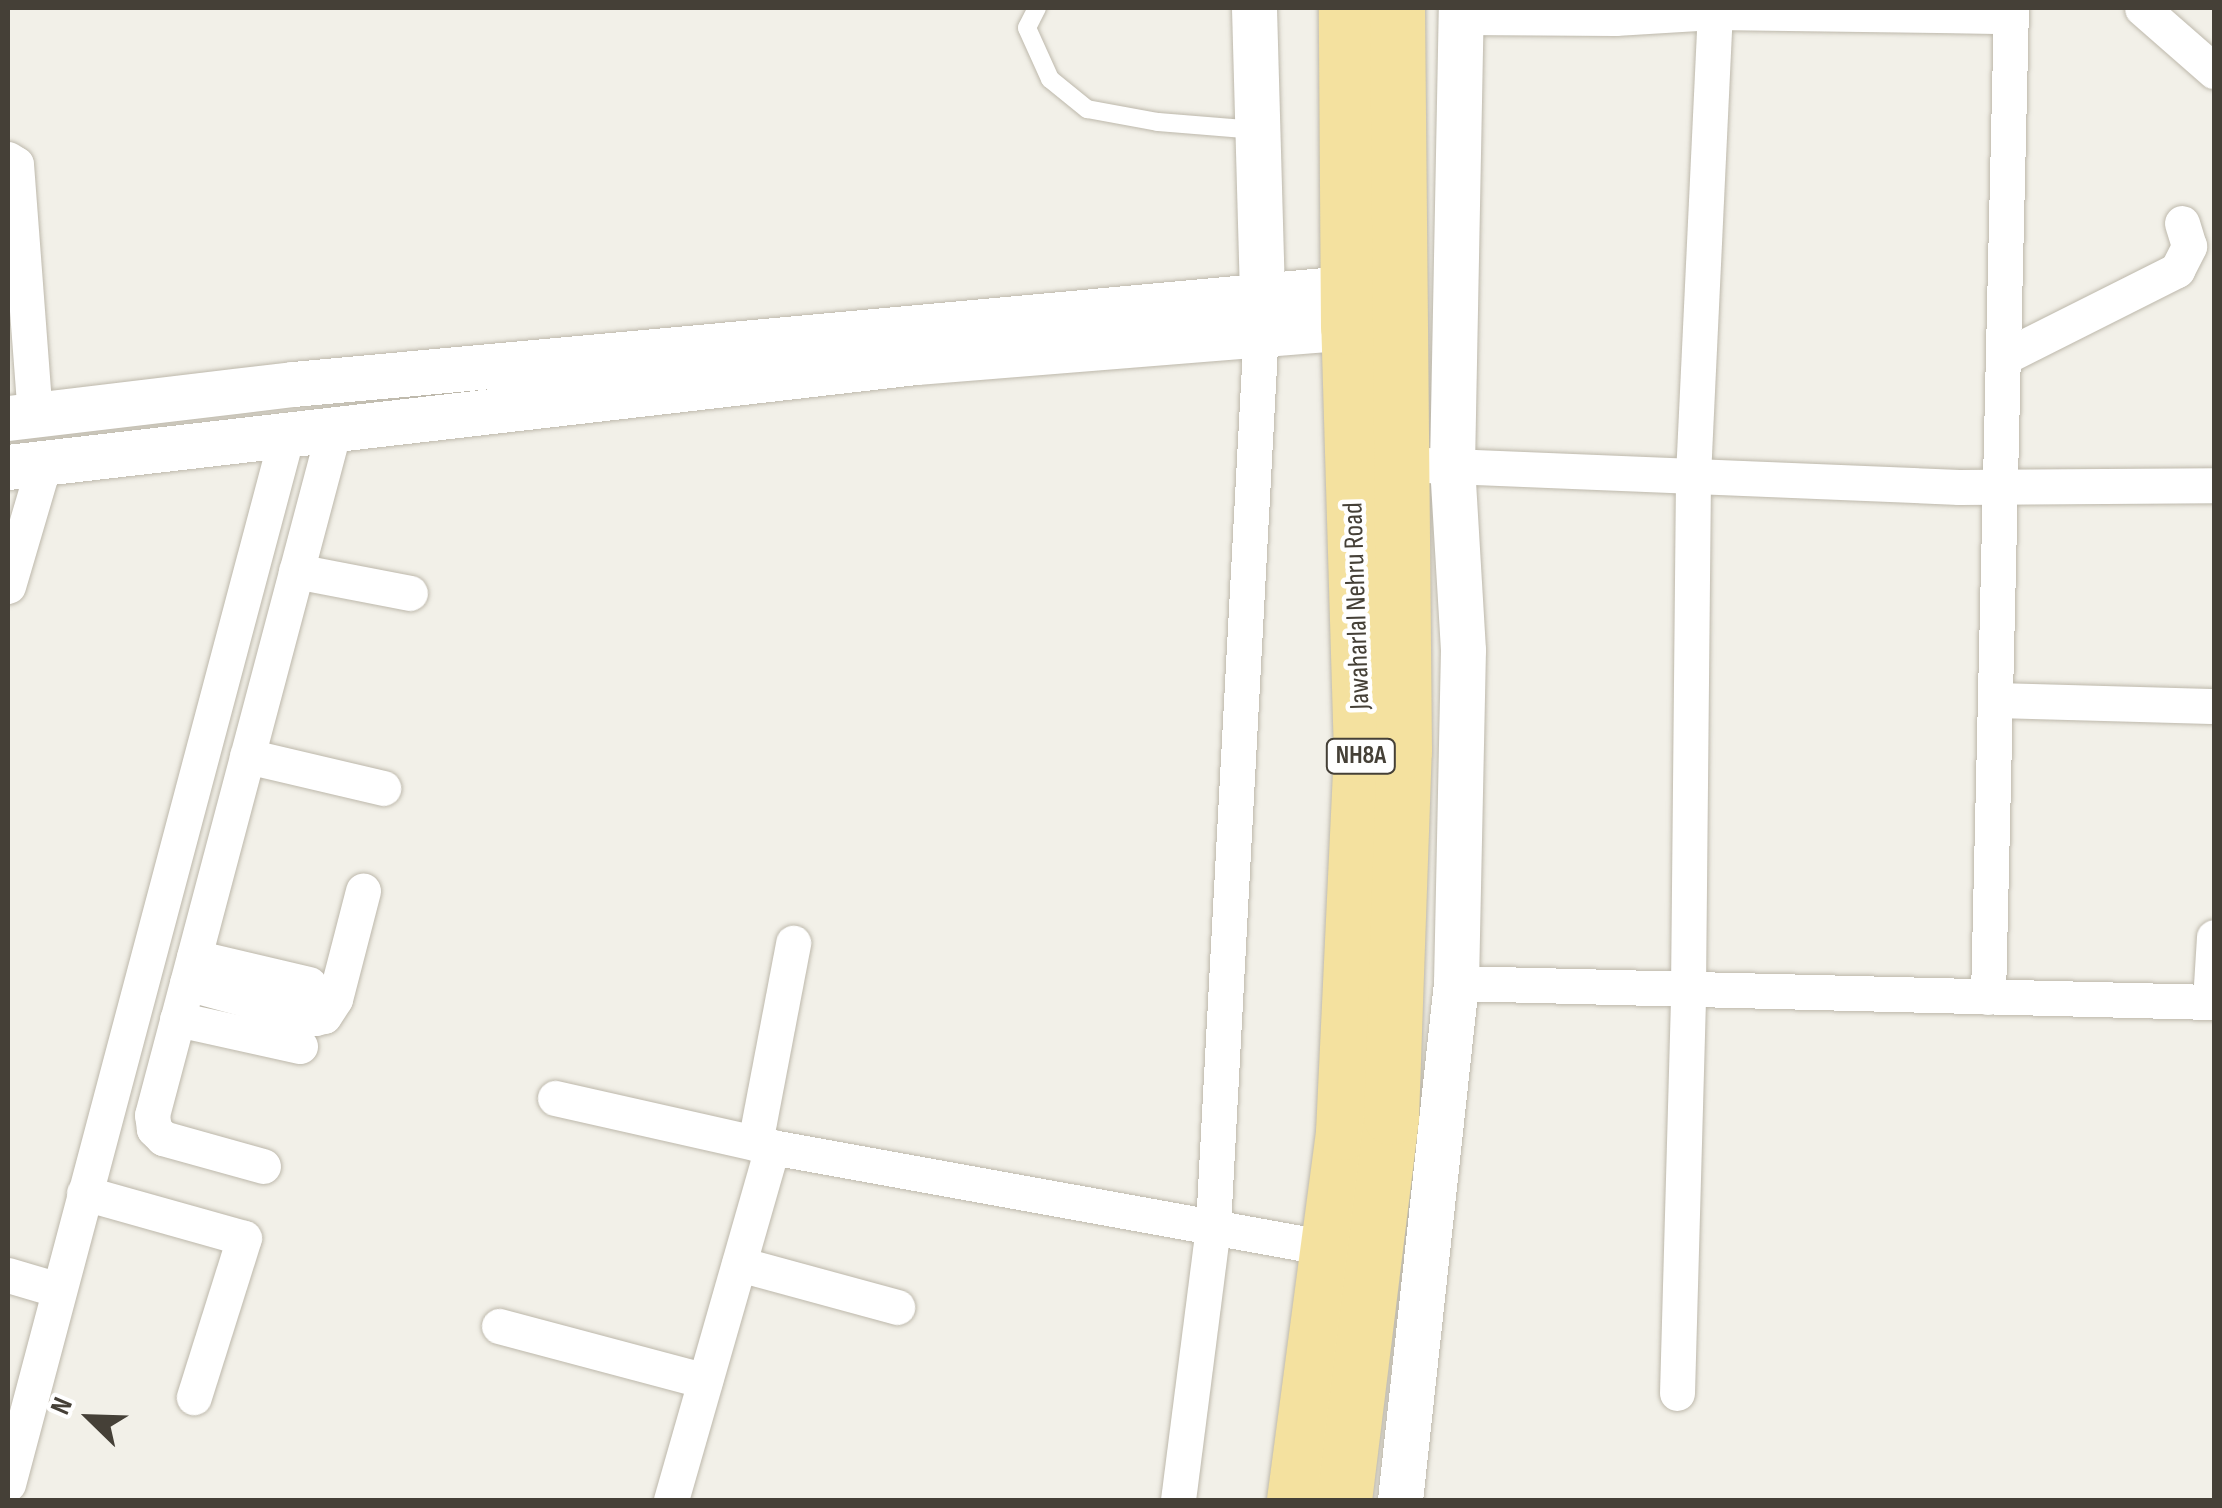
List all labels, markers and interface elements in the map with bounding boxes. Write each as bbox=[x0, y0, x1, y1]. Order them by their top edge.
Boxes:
street label: Jawaharlal Nehru Road bbox=[1337, 502, 1377, 710]
road number: NH8A bbox=[1324, 736, 1398, 776]
north arrow bbox=[40, 1368, 140, 1468]
text: N bbox=[44, 1393, 80, 1419]

